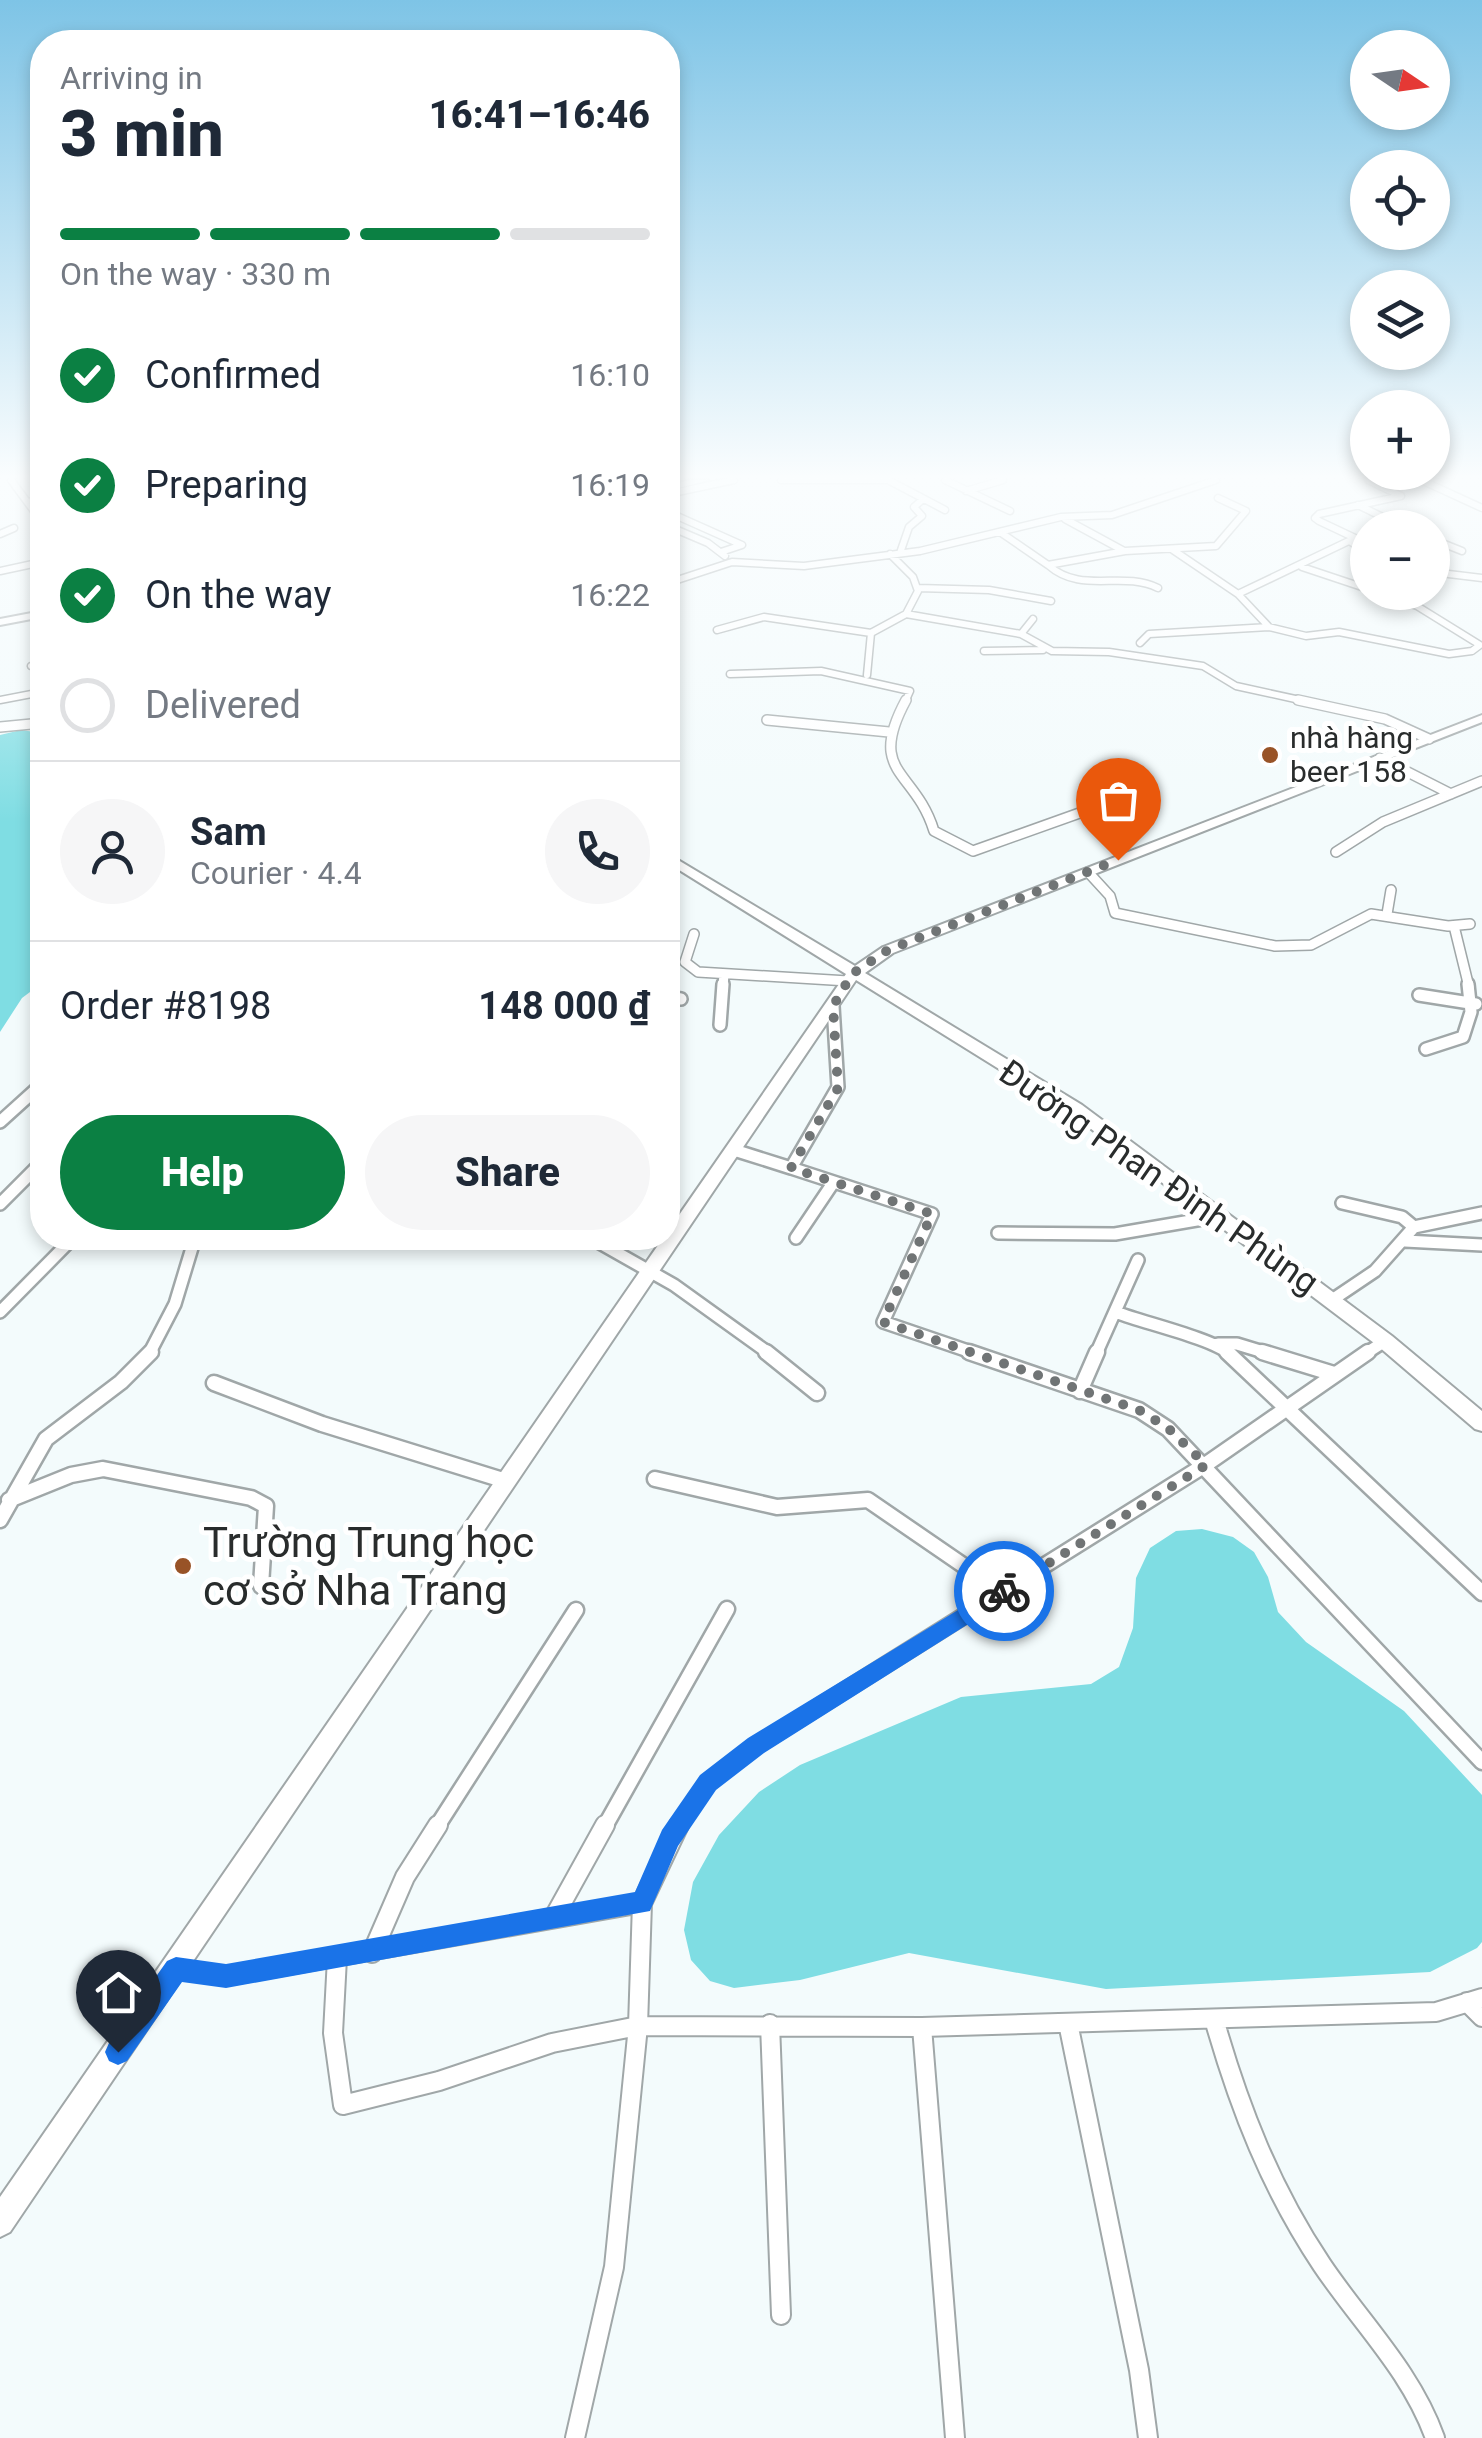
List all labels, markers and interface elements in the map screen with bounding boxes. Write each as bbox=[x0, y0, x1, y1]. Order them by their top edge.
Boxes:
north arrow bbox=[1350, 30, 1450, 130]
map controls bbox=[1350, 30, 1450, 610]
text: Arriving in bbox=[60, 59, 203, 97]
text: 16:41–16:46 bbox=[429, 93, 650, 137]
text: 3 min bbox=[60, 96, 224, 172]
button: locate bbox=[1350, 150, 1450, 250]
text: On the way · 330 m bbox=[60, 255, 331, 293]
button: layers bbox=[1350, 270, 1450, 370]
icon: check bbox=[60, 348, 115, 403]
text: Confirmed bbox=[145, 353, 321, 397]
text: 16:10 bbox=[570, 356, 650, 394]
button: + bbox=[1350, 390, 1450, 490]
icon: check bbox=[60, 458, 115, 513]
text: Preparing bbox=[145, 463, 308, 507]
text: 16:19 bbox=[570, 466, 650, 504]
button: − bbox=[1350, 510, 1450, 610]
icon: check bbox=[60, 568, 115, 623]
text: On the way bbox=[145, 573, 331, 617]
text: 16:22 bbox=[570, 576, 650, 614]
text: Delivered bbox=[145, 683, 301, 727]
place label: nhà hàng beer 158 bbox=[1290, 720, 1413, 789]
marker: nhà hàng beer 158 bbox=[1259, 744, 1281, 766]
pin bbox=[1076, 758, 1161, 861]
icon: bag bbox=[1091, 773, 1146, 828]
button: person bbox=[60, 799, 165, 904]
button: phone bbox=[545, 799, 650, 904]
text: Sam bbox=[190, 810, 267, 854]
text: Courier · 4.4 bbox=[190, 854, 362, 892]
text: Order #8198 bbox=[60, 984, 271, 1028]
text: 148 000 ₫ bbox=[478, 984, 650, 1028]
street label: Đường Phan Đình Phùng bbox=[991, 1052, 1326, 1303]
button: Help bbox=[60, 1115, 345, 1230]
button: Share bbox=[365, 1115, 650, 1230]
place label: Trường Trung học cơ sở Nha Trang bbox=[203, 1518, 534, 1615]
courier bbox=[954, 1541, 1054, 1641]
marker: Trường Trung học cơ sở Nha Trang bbox=[172, 1555, 194, 1577]
icon: bike bbox=[977, 1564, 1032, 1619]
pin bbox=[76, 1950, 161, 2053]
icon: home bbox=[91, 1965, 146, 2020]

